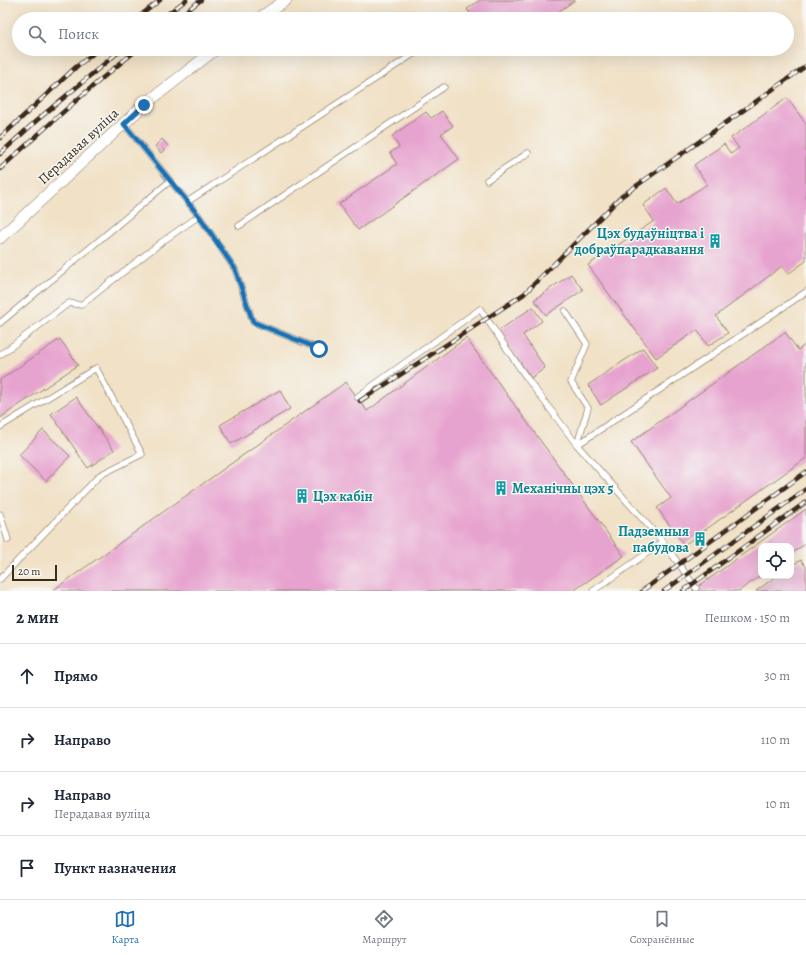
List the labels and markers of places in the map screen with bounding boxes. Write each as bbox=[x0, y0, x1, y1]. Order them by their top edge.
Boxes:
place label: Цэх будаўніцтва і добраўпарадкавання bbox=[574, 224, 704, 259]
building icon: Цэх будаўніцтва і добраўпарадкавання bbox=[707, 233, 723, 249]
place label: Механічны цэх 5 bbox=[512, 479, 614, 498]
building icon: Механічны цэх 5 bbox=[493, 480, 509, 496]
place label: Цэх кабін bbox=[313, 487, 373, 506]
building icon: Цэх кабін bbox=[294, 488, 310, 504]
place label: Падземныя пабудова bbox=[618, 522, 689, 557]
building icon: Падземныя пабудова bbox=[692, 531, 708, 547]

